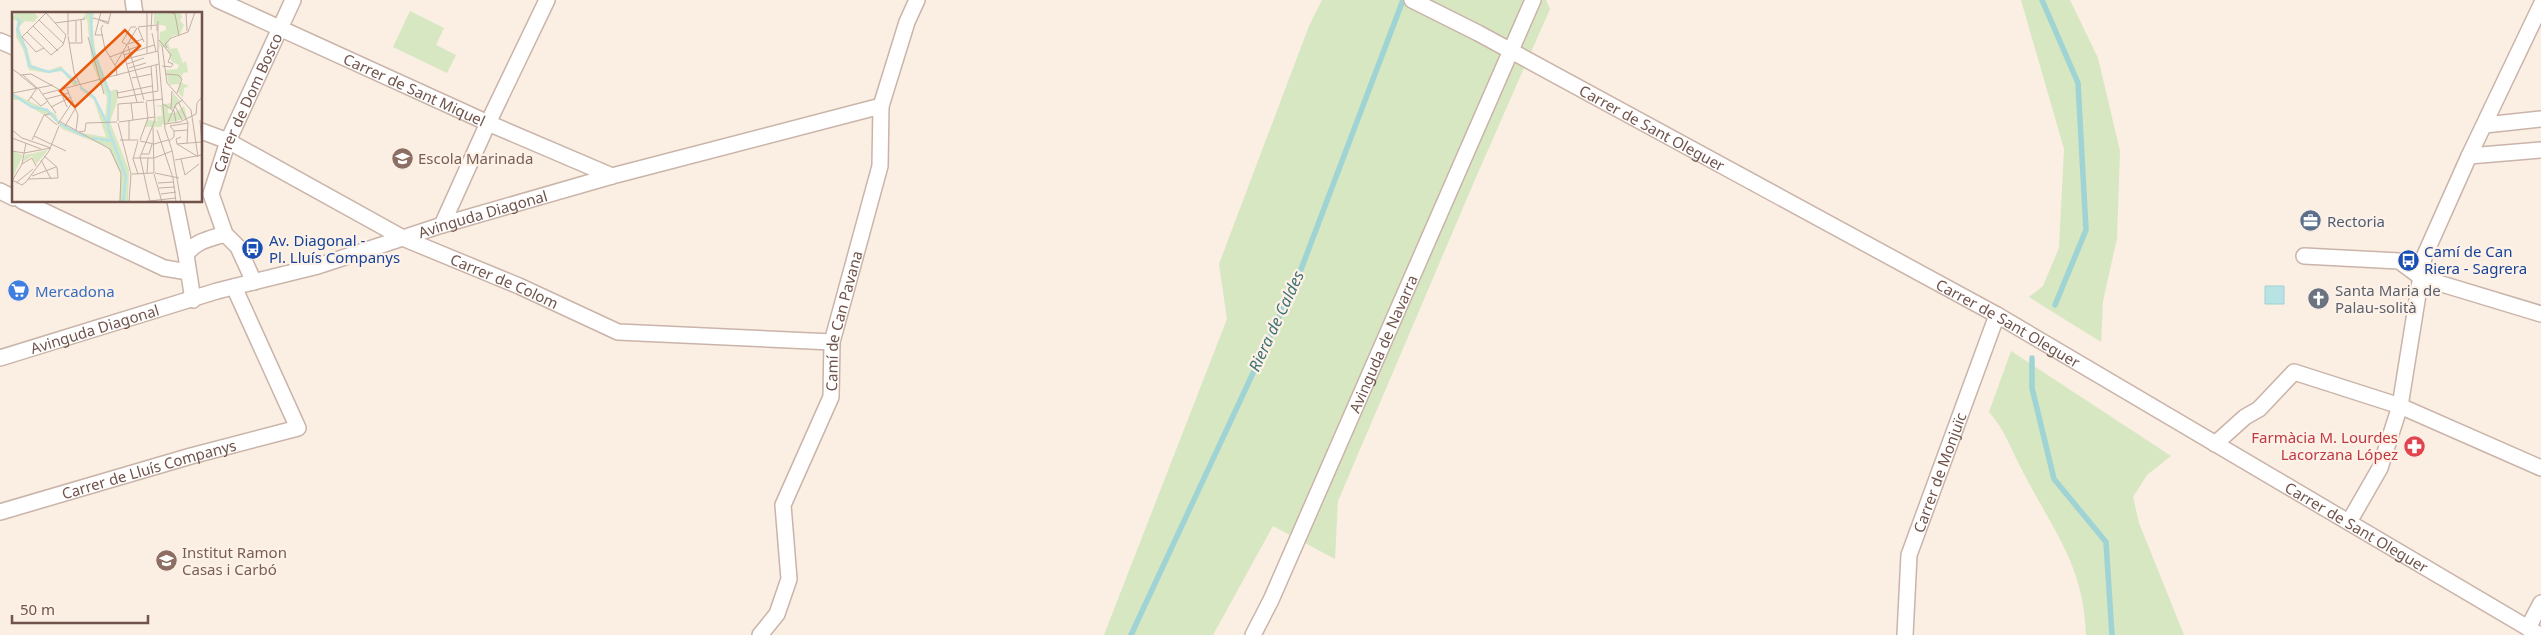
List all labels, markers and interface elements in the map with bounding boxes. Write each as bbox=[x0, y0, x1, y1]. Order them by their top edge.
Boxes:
inset map bbox=[12, 12, 202, 202]
street label: Carrer de Dom Bosco bbox=[209, 29, 287, 175]
street label: Carrer de Sant Miquel bbox=[340, 49, 489, 131]
street label: Carrer de Sant Oleguer bbox=[1576, 80, 1728, 175]
school or university icon: Escola Marinada bbox=[390, 146, 414, 170]
place label: Escola Marinada bbox=[418, 148, 533, 168]
street label: Avinguda Diagonal bbox=[416, 185, 550, 242]
office icon: Rectoria bbox=[2299, 209, 2323, 233]
place label: Rectoria bbox=[2327, 211, 2385, 231]
place label: Av. Diagonal - Pl. Lluís Companys bbox=[269, 230, 400, 267]
bus stop icon: Av. Diagonal - Pl. Lluís Companys bbox=[241, 237, 265, 261]
place label: Camí de Can Riera - Sagrera bbox=[2424, 241, 2527, 278]
street label: Camí de Can Pavana bbox=[821, 248, 866, 391]
bus stop icon: Camí de Can Riera - Sagrera bbox=[2396, 248, 2420, 272]
street label: Carrer de Colom bbox=[447, 249, 562, 313]
water label: Riera de Caldes bbox=[1243, 267, 1309, 375]
street label: Avinguda de Navarra bbox=[1344, 272, 1422, 416]
street label: Carrer de Sant Oleguer bbox=[1933, 274, 2084, 372]
supermarket icon: Mercadona bbox=[7, 279, 31, 303]
place label: Santa Maria de Palau-solità bbox=[2335, 280, 2441, 317]
place label: Mercadona bbox=[35, 281, 115, 301]
church icon: Santa Maria de Palau-solità bbox=[2307, 287, 2331, 311]
street label: Avinguda Diagonal bbox=[28, 300, 161, 358]
street label: Carrer de Monjuïc bbox=[1908, 410, 1970, 535]
place label: Farmàcia M. Lourdes Lacorzana López bbox=[2251, 427, 2398, 464]
pharmacy icon: Farmàcia M. Lourdes Lacorzana López bbox=[2402, 434, 2426, 458]
street label: Carrer de Lluís Companys bbox=[59, 435, 238, 503]
street label: Carrer de Sant Oleguer bbox=[2282, 477, 2432, 577]
place label: Institut Ramon Casas i Carbó bbox=[182, 542, 287, 579]
school or university icon: Institut Ramon Casas i Carbó bbox=[154, 549, 178, 573]
scale bar bbox=[12, 592, 149, 624]
text: 50 m bbox=[20, 599, 55, 619]

